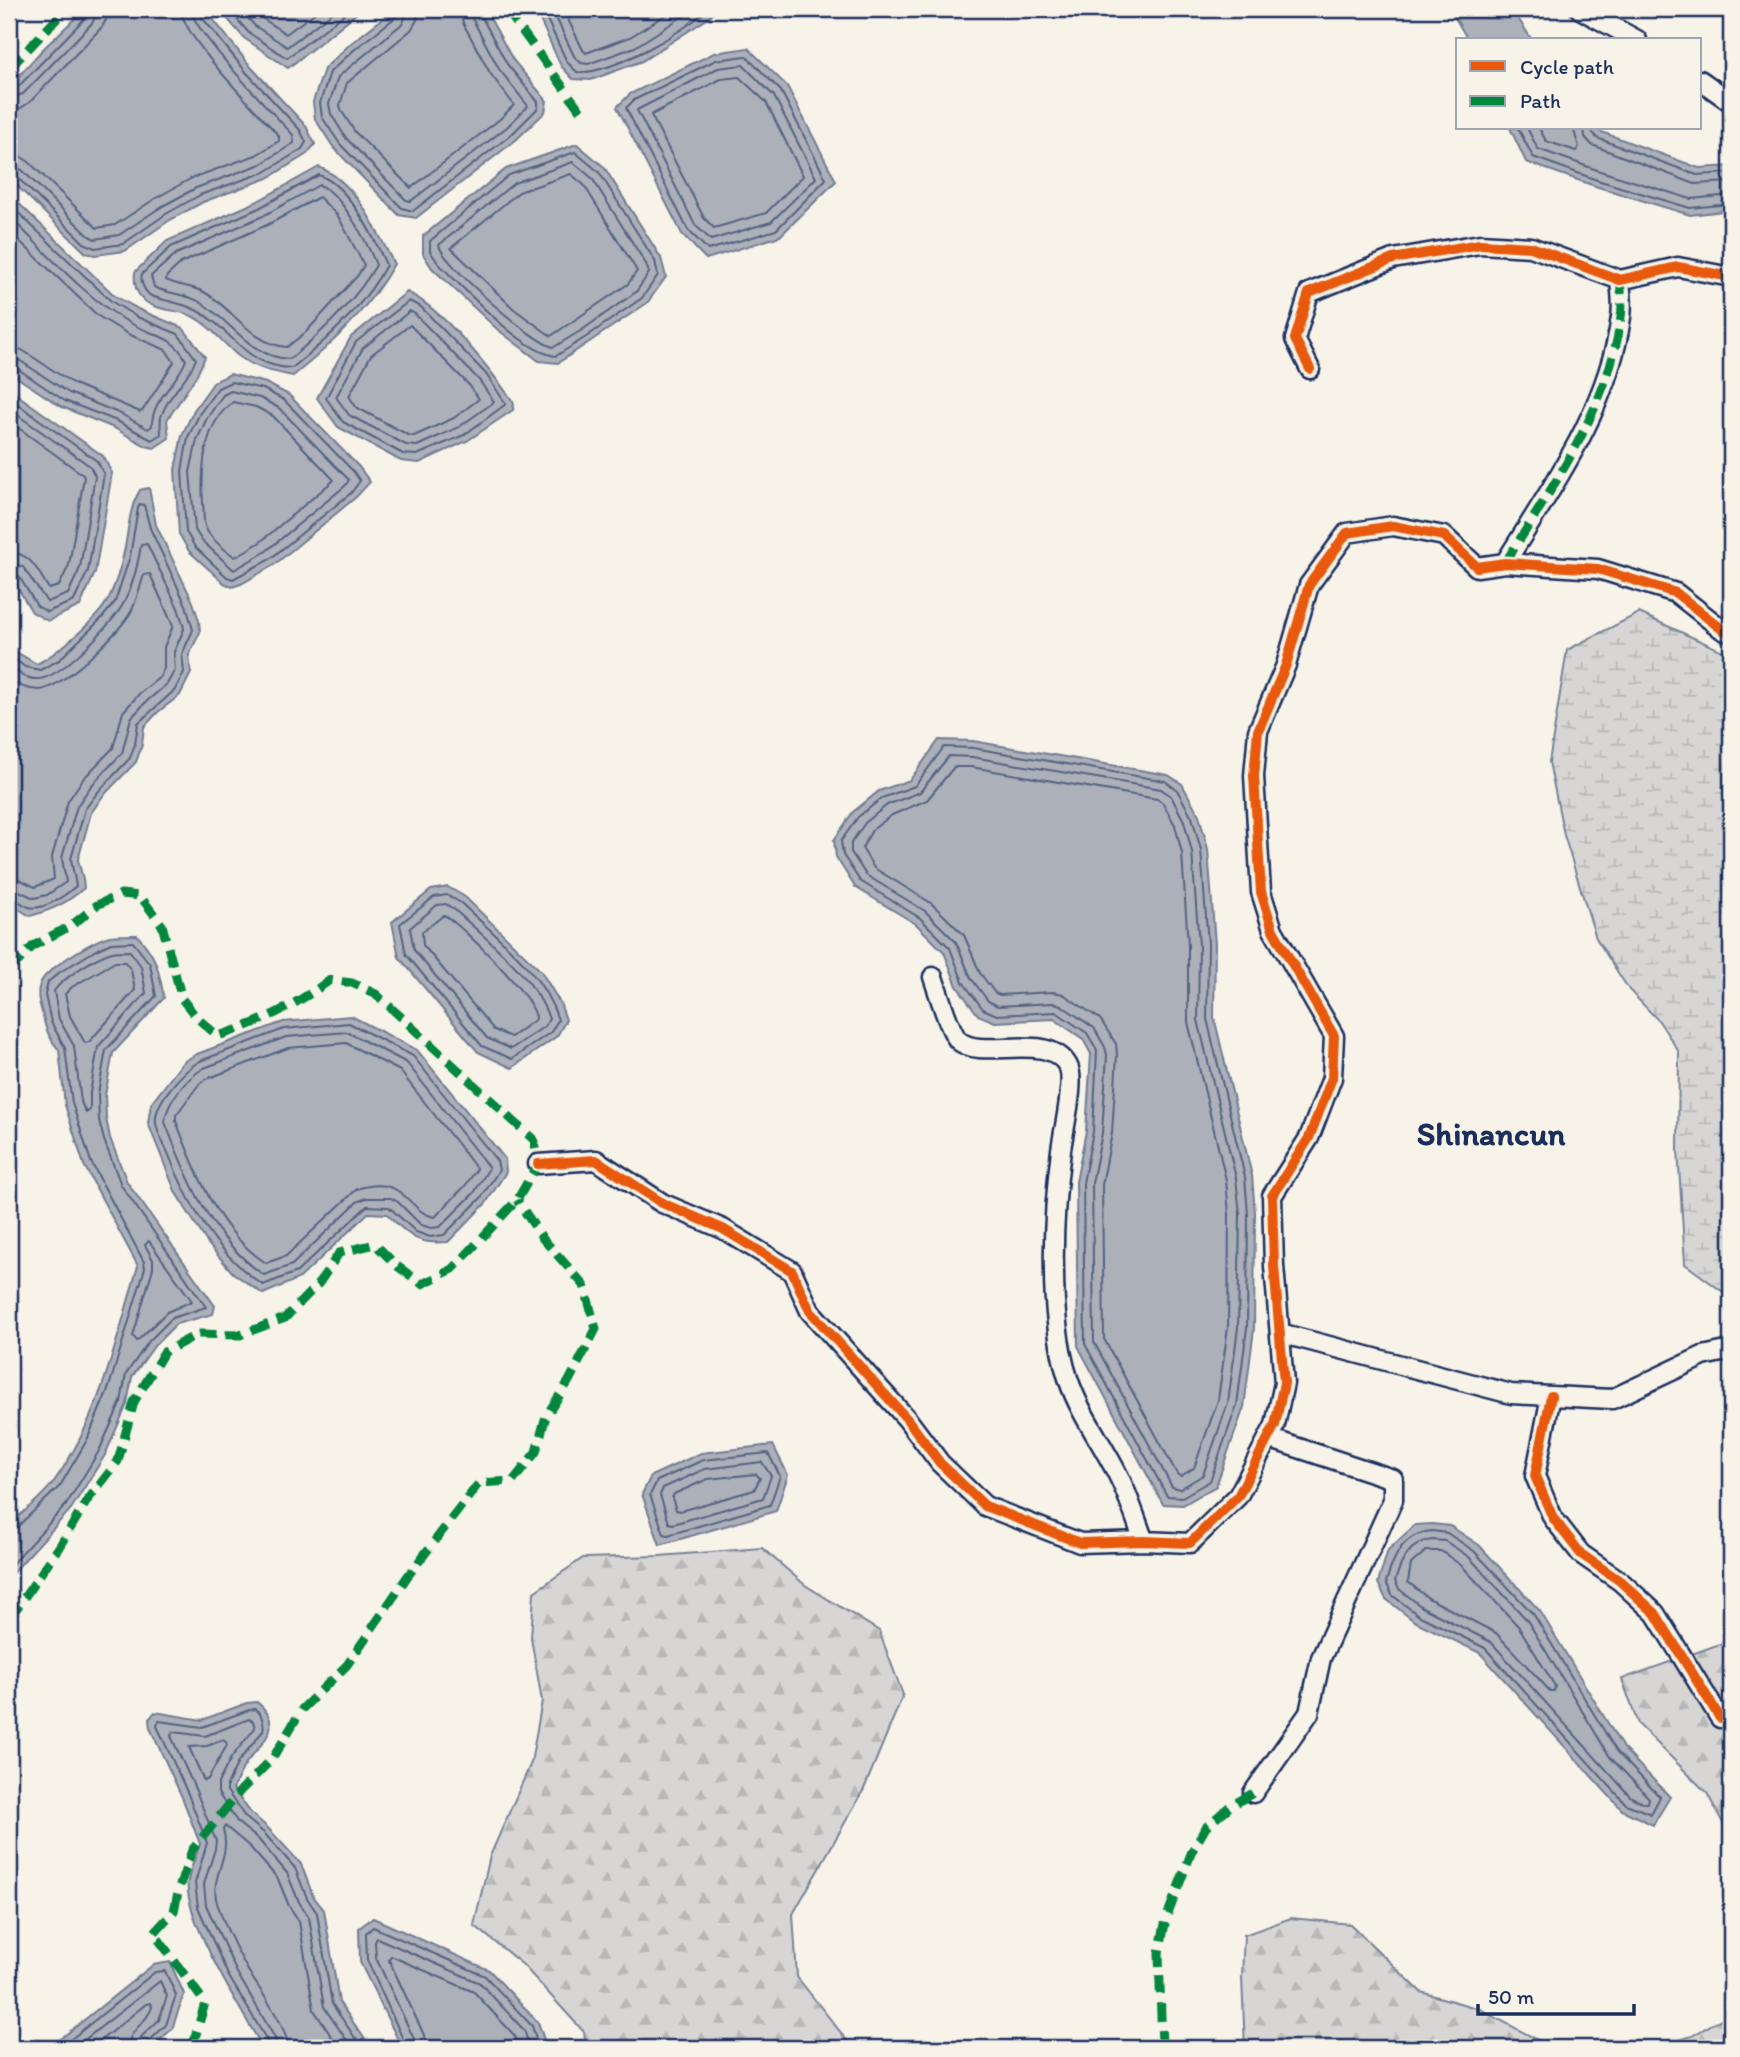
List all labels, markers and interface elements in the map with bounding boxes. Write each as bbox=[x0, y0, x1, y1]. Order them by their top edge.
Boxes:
legend bbox=[1456, 38, 1702, 130]
text: Cycle path bbox=[1520, 54, 1614, 79]
text: Path bbox=[1520, 88, 1561, 113]
district label: Shinancun bbox=[1417, 1114, 1566, 1153]
scale bar bbox=[1478, 1973, 1633, 2017]
text: 50 m bbox=[1488, 1984, 1535, 2009]

